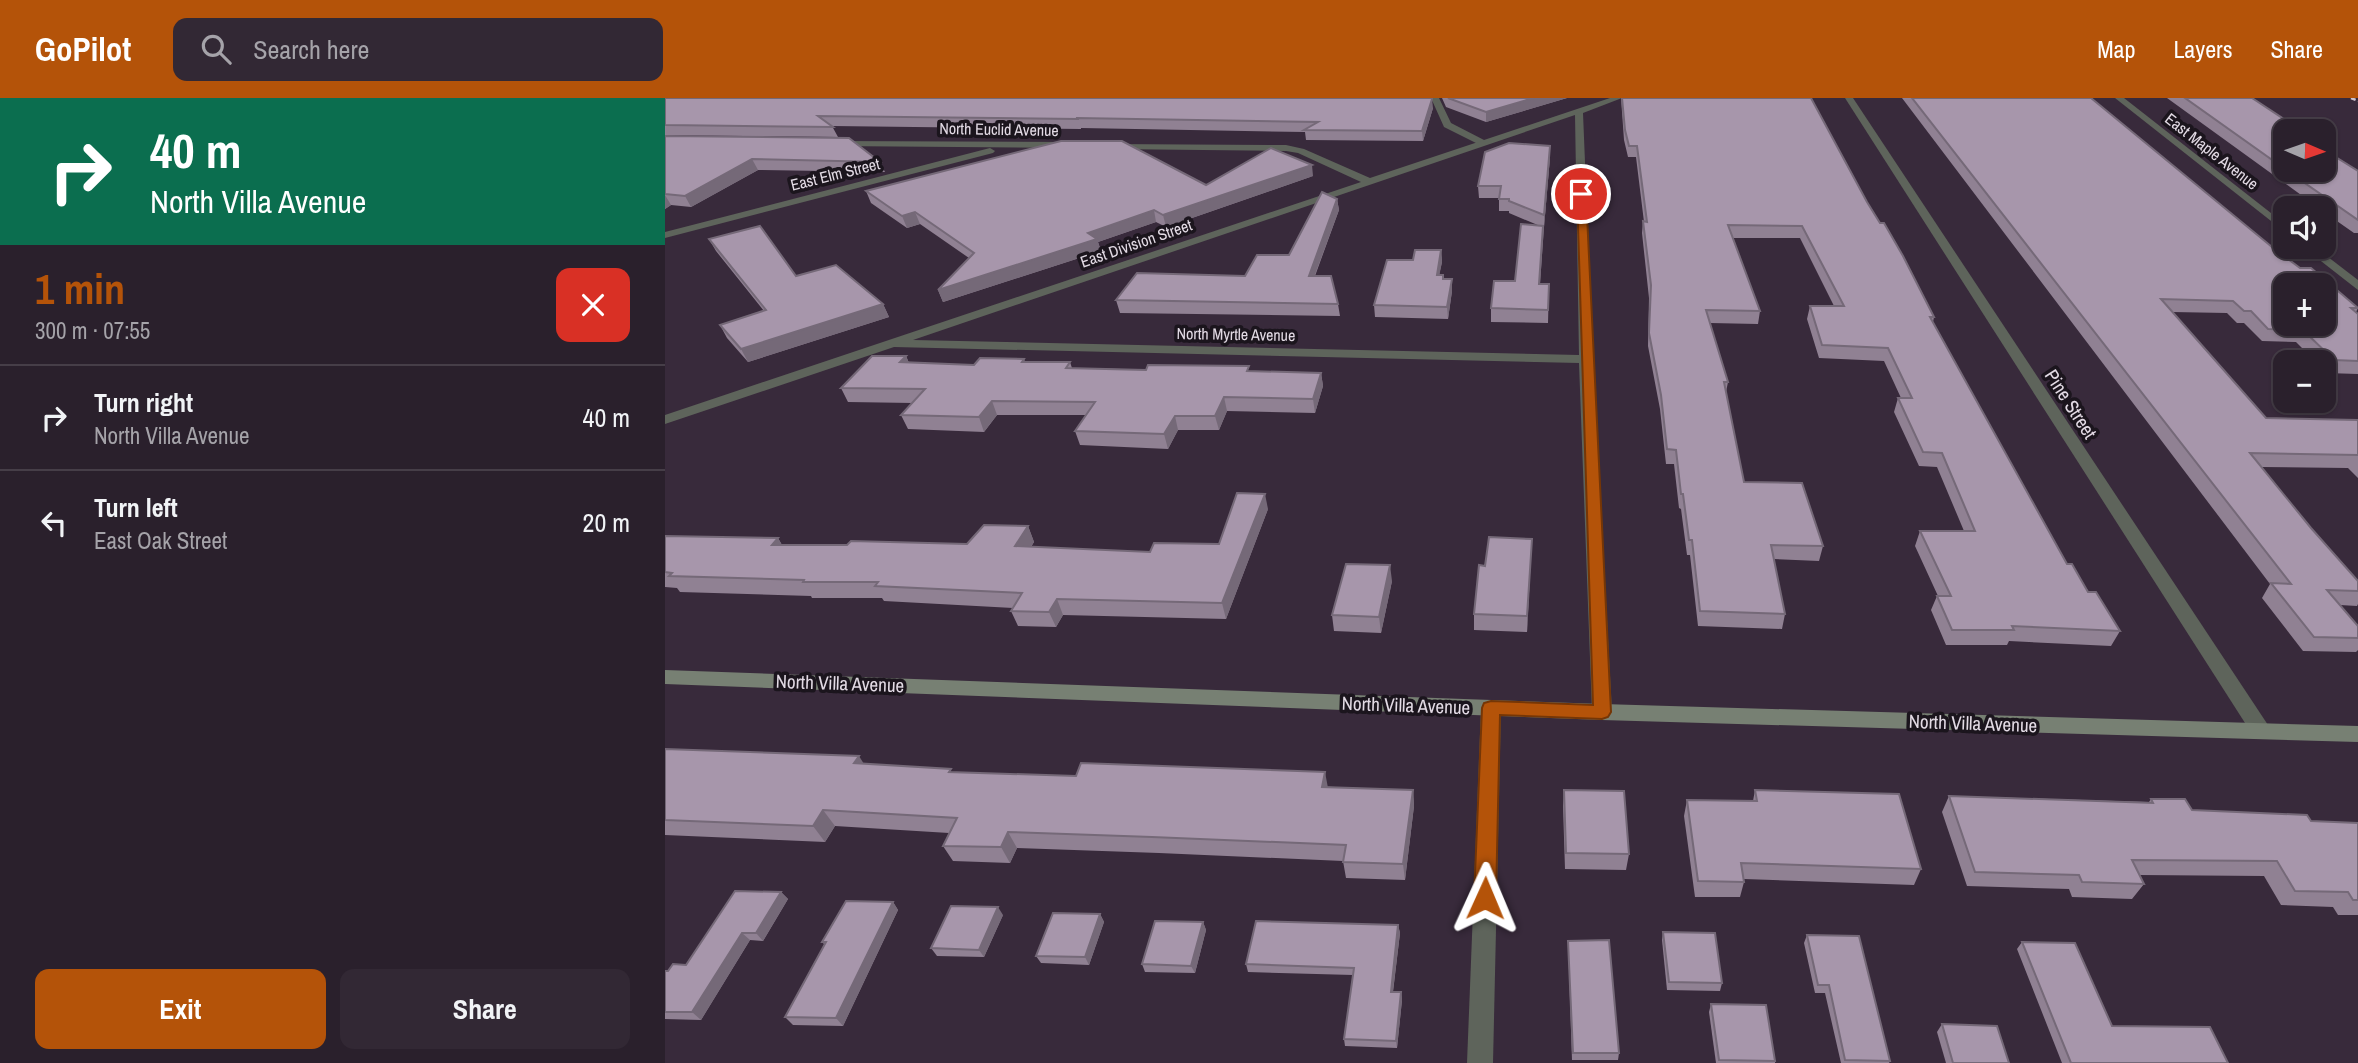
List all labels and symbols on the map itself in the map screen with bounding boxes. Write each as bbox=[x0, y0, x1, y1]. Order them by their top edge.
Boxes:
street label: East Maple Avenue bbox=[2161, 108, 2263, 194]
street label: North Euclid Avenue bbox=[939, 117, 1059, 141]
north arrow bbox=[2273, 119, 2336, 182]
street label: East Elm Street bbox=[788, 152, 882, 196]
pin bbox=[1551, 164, 1611, 224]
street label: East Division Street bbox=[1077, 213, 1195, 272]
street label: North Myrtle Avenue bbox=[1176, 322, 1296, 346]
street label: Pine Street bbox=[2039, 364, 2103, 444]
street label: North Villa Avenue bbox=[775, 668, 905, 698]
street label: North Villa Avenue bbox=[1341, 690, 1471, 720]
street label: North Villa Avenue bbox=[1908, 708, 2038, 738]
position arrow bbox=[1448, 861, 1522, 935]

